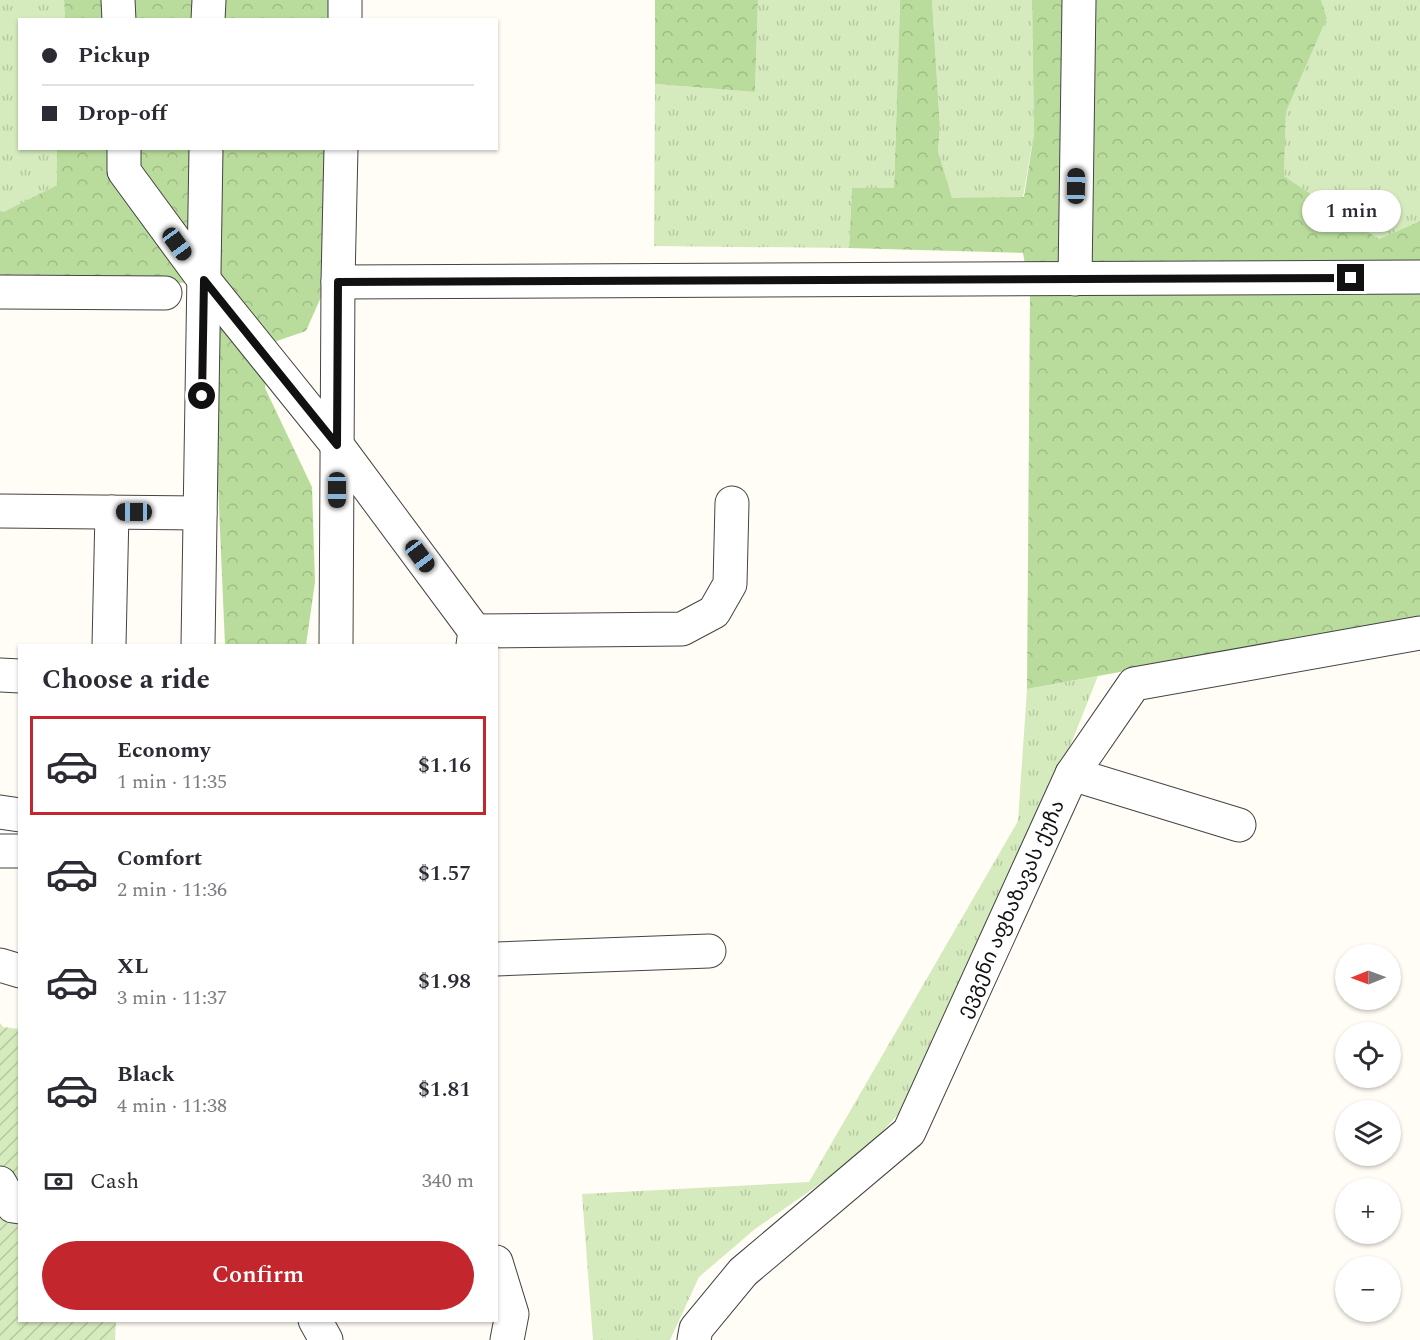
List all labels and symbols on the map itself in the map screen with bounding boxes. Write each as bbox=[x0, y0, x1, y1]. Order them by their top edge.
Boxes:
car bbox=[1067, 168, 1085, 204]
callout: 1 min bbox=[1302, 191, 1400, 233]
car bbox=[159, 224, 195, 264]
route end bbox=[1337, 264, 1364, 291]
route start bbox=[188, 382, 215, 409]
car bbox=[328, 472, 346, 508]
car bbox=[116, 503, 152, 521]
car bbox=[402, 536, 438, 576]
street label: ევგენი აფხაზავას ქუჩა bbox=[949, 795, 1073, 1023]
north arrow bbox=[1335, 944, 1401, 1010]

